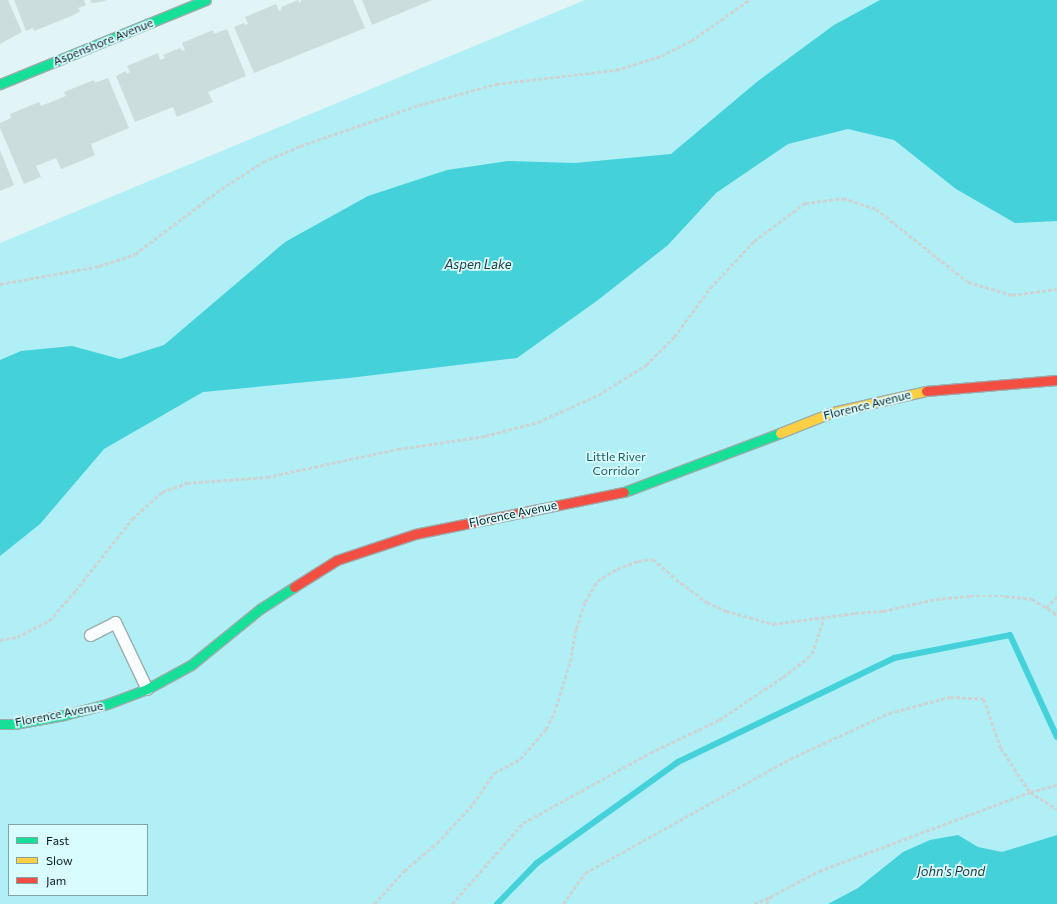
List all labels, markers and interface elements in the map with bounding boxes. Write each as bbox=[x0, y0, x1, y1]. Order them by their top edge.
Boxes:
street label: Aspenshore Avenue bbox=[51, 15, 155, 69]
water label: Aspen Lake bbox=[444, 256, 512, 272]
street label: Florence Avenue bbox=[822, 387, 912, 423]
park label: Little River Corridor bbox=[586, 450, 646, 478]
street label: Florence Avenue bbox=[468, 498, 558, 530]
street label: Florence Avenue bbox=[14, 698, 104, 730]
legend bbox=[8, 824, 148, 896]
text: Fast bbox=[46, 833, 69, 847]
text: Slow bbox=[46, 853, 73, 867]
water label: John's Pond bbox=[917, 863, 985, 879]
text: Jam bbox=[46, 873, 66, 887]

